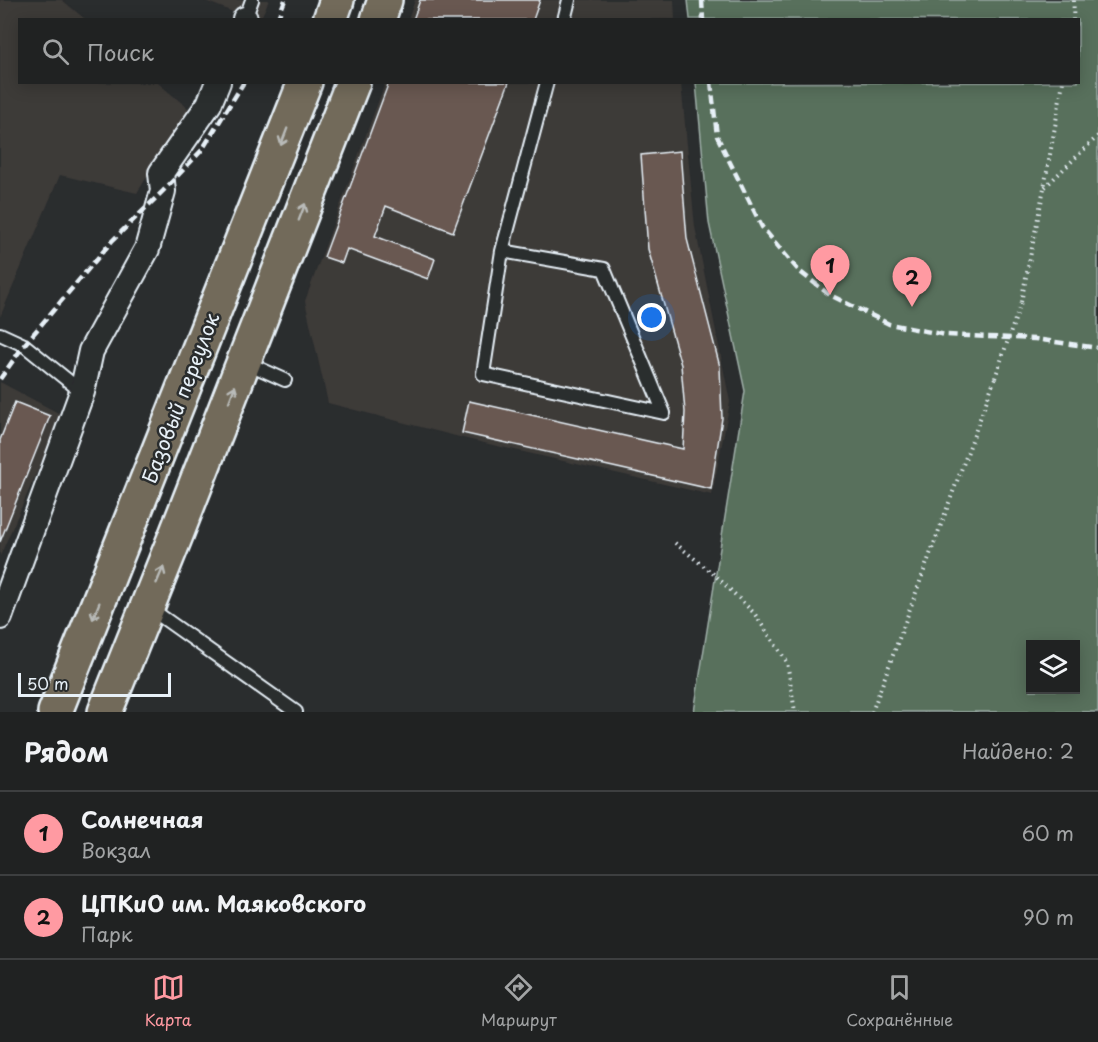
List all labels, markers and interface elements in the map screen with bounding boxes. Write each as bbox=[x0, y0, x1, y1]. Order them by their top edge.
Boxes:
search box bbox=[18, 18, 1080, 84]
icon: search bbox=[39, 35, 72, 68]
text: Поиск bbox=[87, 35, 154, 68]
one-way arrow bbox=[277, 127, 288, 146]
one-way arrow bbox=[297, 203, 308, 222]
pin: 1 bbox=[810, 246, 850, 295]
pin: 2 bbox=[892, 258, 932, 307]
your location bbox=[637, 303, 666, 332]
street label: Базовый переулок bbox=[134, 308, 226, 487]
one-way arrow bbox=[227, 385, 238, 404]
one-way arrow bbox=[155, 566, 166, 585]
one-way arrow bbox=[90, 601, 101, 620]
map controls bbox=[1026, 640, 1080, 694]
button: layers bbox=[1026, 640, 1080, 694]
scale bar bbox=[18, 670, 171, 698]
text: 50 m bbox=[27, 671, 68, 695]
text: Рядом bbox=[24, 732, 109, 771]
text: Найдено: 2 bbox=[962, 736, 1074, 766]
text: Солнечная bbox=[81, 802, 203, 835]
text: 1 bbox=[39, 818, 48, 848]
text: 60 m bbox=[1022, 818, 1074, 848]
text: Вокзал bbox=[81, 835, 151, 865]
text: ЦПКиО им. Маяковского bbox=[81, 886, 366, 919]
text: 2 bbox=[36, 902, 51, 932]
text: 90 m bbox=[1023, 902, 1074, 932]
text: Парк bbox=[81, 919, 133, 949]
tab: Карта bbox=[145, 971, 192, 1031]
tab: Маршрут bbox=[481, 971, 557, 1031]
tab: Сохранённые bbox=[846, 971, 953, 1031]

